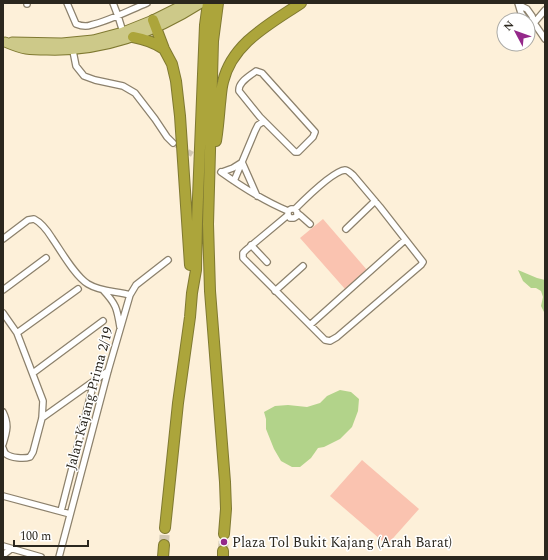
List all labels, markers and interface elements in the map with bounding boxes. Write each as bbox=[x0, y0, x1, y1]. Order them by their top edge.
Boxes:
north arrow bbox=[496, 12, 536, 52]
text: N bbox=[499, 17, 518, 35]
street label: Jalan Kajang Prima 2/19 bbox=[60, 324, 119, 472]
scale bar bbox=[14, 522, 88, 548]
text: 100 m bbox=[20, 527, 51, 546]
place label: Plaza Tol Bukit Kajang (Arah Barat) bbox=[232, 532, 452, 553]
marker: Plaza Tol Bukit Kajang (Arah Barat) bbox=[219, 537, 229, 547]

